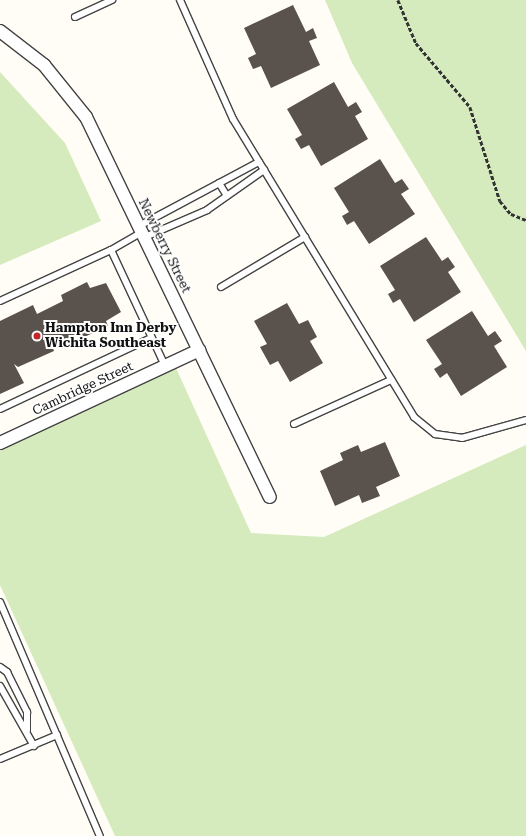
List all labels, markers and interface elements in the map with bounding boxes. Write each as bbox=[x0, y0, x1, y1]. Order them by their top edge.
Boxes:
street label: Newberry Street bbox=[134, 196, 194, 296]
place label: Hampton Inn Derby Wichita Southeast bbox=[45, 321, 176, 352]
marker: Hampton Inn Derby Wichita Southeast bbox=[32, 331, 42, 341]
street label: Cambridge Street bbox=[30, 359, 136, 419]

